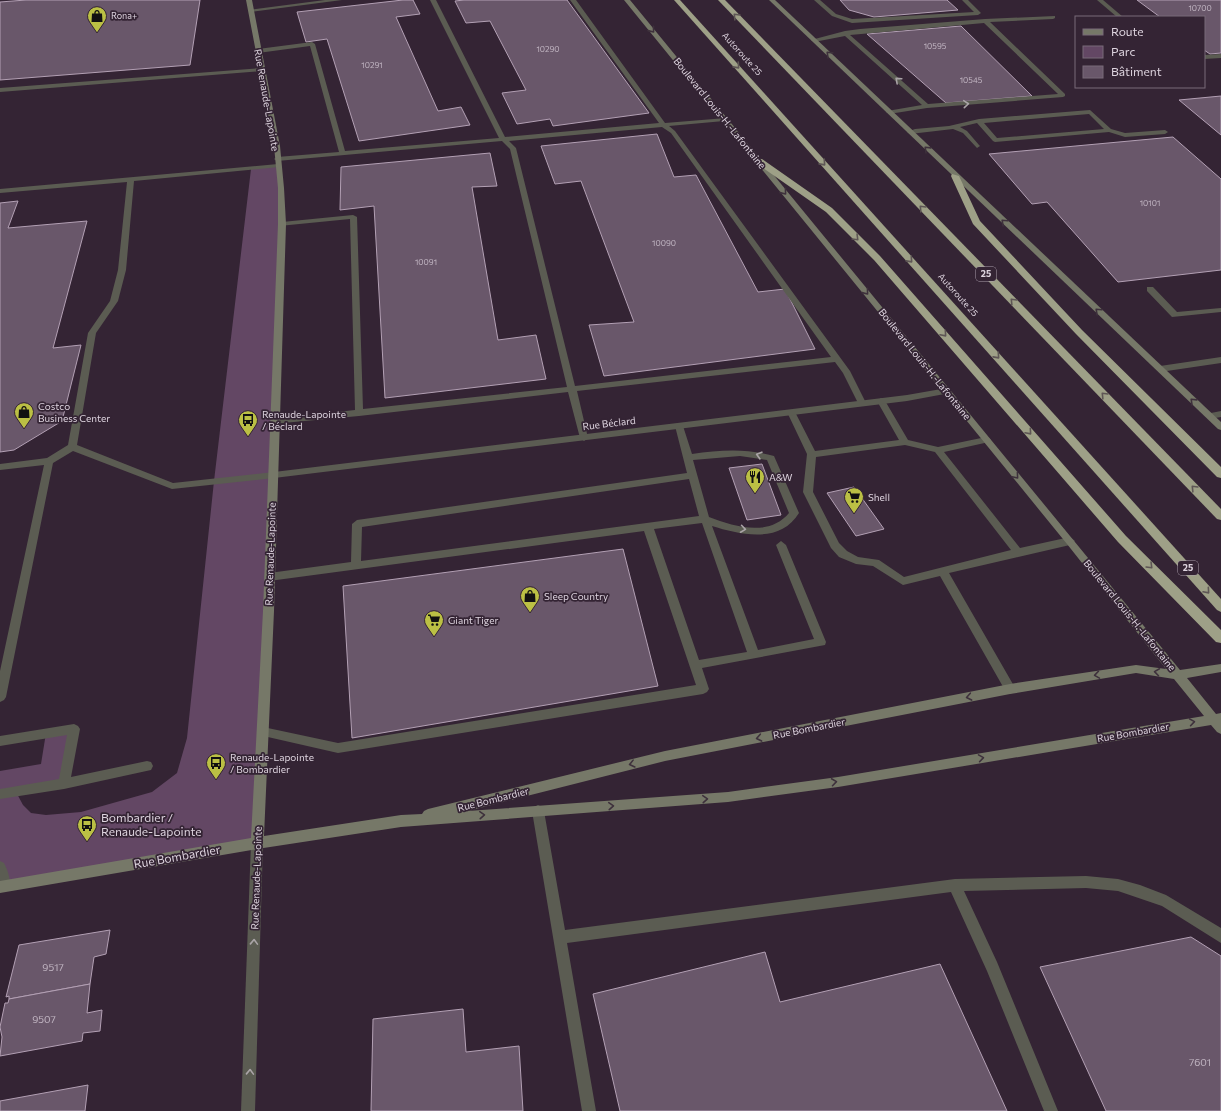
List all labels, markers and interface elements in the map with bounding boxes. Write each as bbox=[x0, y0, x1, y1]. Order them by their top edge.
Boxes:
house number: 10700 bbox=[1188, 3, 1212, 13]
shop icon: Rona+ bbox=[86, 5, 108, 33]
place label: Rona+ bbox=[111, 10, 137, 21]
one-way arrow bbox=[734, 13, 741, 21]
legend bbox=[1075, 16, 1205, 88]
text: Route bbox=[1111, 24, 1144, 38]
one-way arrow bbox=[647, 26, 654, 33]
street label: Autoroute 25 bbox=[720, 30, 765, 78]
house number: 10595 bbox=[924, 41, 947, 51]
house number: 10290 bbox=[536, 44, 560, 54]
text: Parc bbox=[1111, 44, 1135, 58]
street label: Rue Renaude-Lapointe bbox=[252, 48, 282, 152]
one-way arrow bbox=[826, 52, 834, 59]
street label: Boulevard Louis-H.-Lafontaine bbox=[671, 55, 769, 171]
house number: 10291 bbox=[361, 60, 383, 70]
one-way arrow bbox=[732, 62, 739, 69]
text: Bâtiment bbox=[1111, 64, 1162, 78]
house number: 10545 bbox=[960, 75, 983, 85]
one-way arrow bbox=[895, 78, 903, 85]
one-way arrow bbox=[963, 100, 969, 109]
one-way arrow bbox=[924, 146, 932, 154]
one-way arrow bbox=[819, 158, 826, 166]
one-way arrow bbox=[779, 187, 786, 194]
house number: 10101 bbox=[1140, 198, 1160, 208]
one-way arrow bbox=[919, 205, 927, 213]
one-way arrow bbox=[1001, 219, 1009, 227]
one-way arrow bbox=[851, 233, 859, 241]
house number: 10090 bbox=[652, 238, 676, 248]
one-way arrow bbox=[906, 255, 913, 263]
house number: 10091 bbox=[415, 257, 437, 267]
road number: 25 bbox=[976, 267, 996, 281]
street label: Autoroute 25 bbox=[936, 271, 981, 319]
one-way arrow bbox=[861, 288, 868, 295]
one-way arrow bbox=[1010, 298, 1018, 306]
street label: Boulevard Louis-H.-Lafontaine bbox=[876, 306, 974, 422]
one-way arrow bbox=[1096, 309, 1103, 316]
one-way arrow bbox=[940, 329, 947, 336]
one-way arrow bbox=[993, 352, 1000, 359]
one-way arrow bbox=[1101, 392, 1108, 399]
one-way arrow bbox=[1190, 398, 1198, 405]
place label: Costco Business Center bbox=[38, 400, 110, 424]
shop icon: Costco Business Center bbox=[13, 401, 35, 429]
place label: Renaude-Lapointe / Béclard bbox=[262, 408, 346, 432]
bus stop icon: Renaude-Lapointe / Béclard bbox=[237, 409, 259, 437]
street label: Rue Béclard bbox=[582, 414, 636, 432]
one-way arrow bbox=[1025, 427, 1032, 435]
one-way arrow bbox=[756, 451, 763, 460]
restaurant icon: A&W bbox=[744, 466, 766, 494]
place label: A&W bbox=[769, 471, 792, 483]
one-way arrow bbox=[1012, 471, 1019, 478]
one-way arrow bbox=[1191, 485, 1199, 493]
supermarket icon: Shell bbox=[843, 486, 865, 514]
place label: Shell bbox=[868, 491, 890, 503]
street label: Rue Renaude-Lapointe bbox=[262, 502, 278, 606]
one-way arrow bbox=[740, 524, 746, 533]
street label: Boulevard Louis-H.-Lafontaine bbox=[1081, 557, 1179, 673]
one-way arrow bbox=[1145, 561, 1152, 569]
road number: 25 bbox=[1178, 561, 1198, 575]
shop icon: Sleep Country bbox=[519, 585, 541, 613]
one-way arrow bbox=[1203, 586, 1210, 594]
place label: Sleep Country bbox=[544, 590, 608, 602]
supermarket icon: Giant Tiger bbox=[423, 609, 445, 637]
place label: Giant Tiger bbox=[448, 614, 498, 626]
one-way arrow bbox=[1154, 668, 1160, 677]
one-way arrow bbox=[1094, 670, 1100, 679]
one-way arrow bbox=[966, 692, 972, 700]
street label: Rue Bombardier bbox=[772, 715, 846, 741]
one-way arrow bbox=[1189, 718, 1195, 727]
street label: Rue Bombardier bbox=[1096, 720, 1170, 744]
one-way arrow bbox=[756, 733, 762, 741]
place label: Renaude-Lapointe / Bombardier bbox=[230, 751, 314, 775]
bus stop icon: Renaude-Lapointe / Bombardier bbox=[205, 752, 227, 780]
one-way arrow bbox=[978, 754, 984, 762]
one-way arrow bbox=[629, 760, 635, 768]
one-way arrow bbox=[830, 778, 837, 787]
street label: Rue Bombardier bbox=[456, 784, 530, 814]
one-way arrow bbox=[702, 794, 708, 803]
one-way arrow bbox=[608, 801, 615, 810]
place label: Bombardier / Renaude-Lapointe bbox=[101, 810, 202, 838]
one-way arrow bbox=[479, 811, 485, 820]
bus stop icon: Bombardier / Renaude-Lapointe bbox=[76, 814, 98, 842]
street label: Rue Renaude-Lapointe bbox=[248, 826, 264, 930]
street label: Rue Bombardier bbox=[132, 841, 221, 871]
one-way arrow bbox=[249, 939, 258, 945]
house number: 9517 bbox=[42, 961, 64, 973]
house number: 9507 bbox=[32, 1013, 56, 1025]
house number: 7601 bbox=[1189, 1056, 1211, 1068]
one-way arrow bbox=[245, 1069, 254, 1075]

